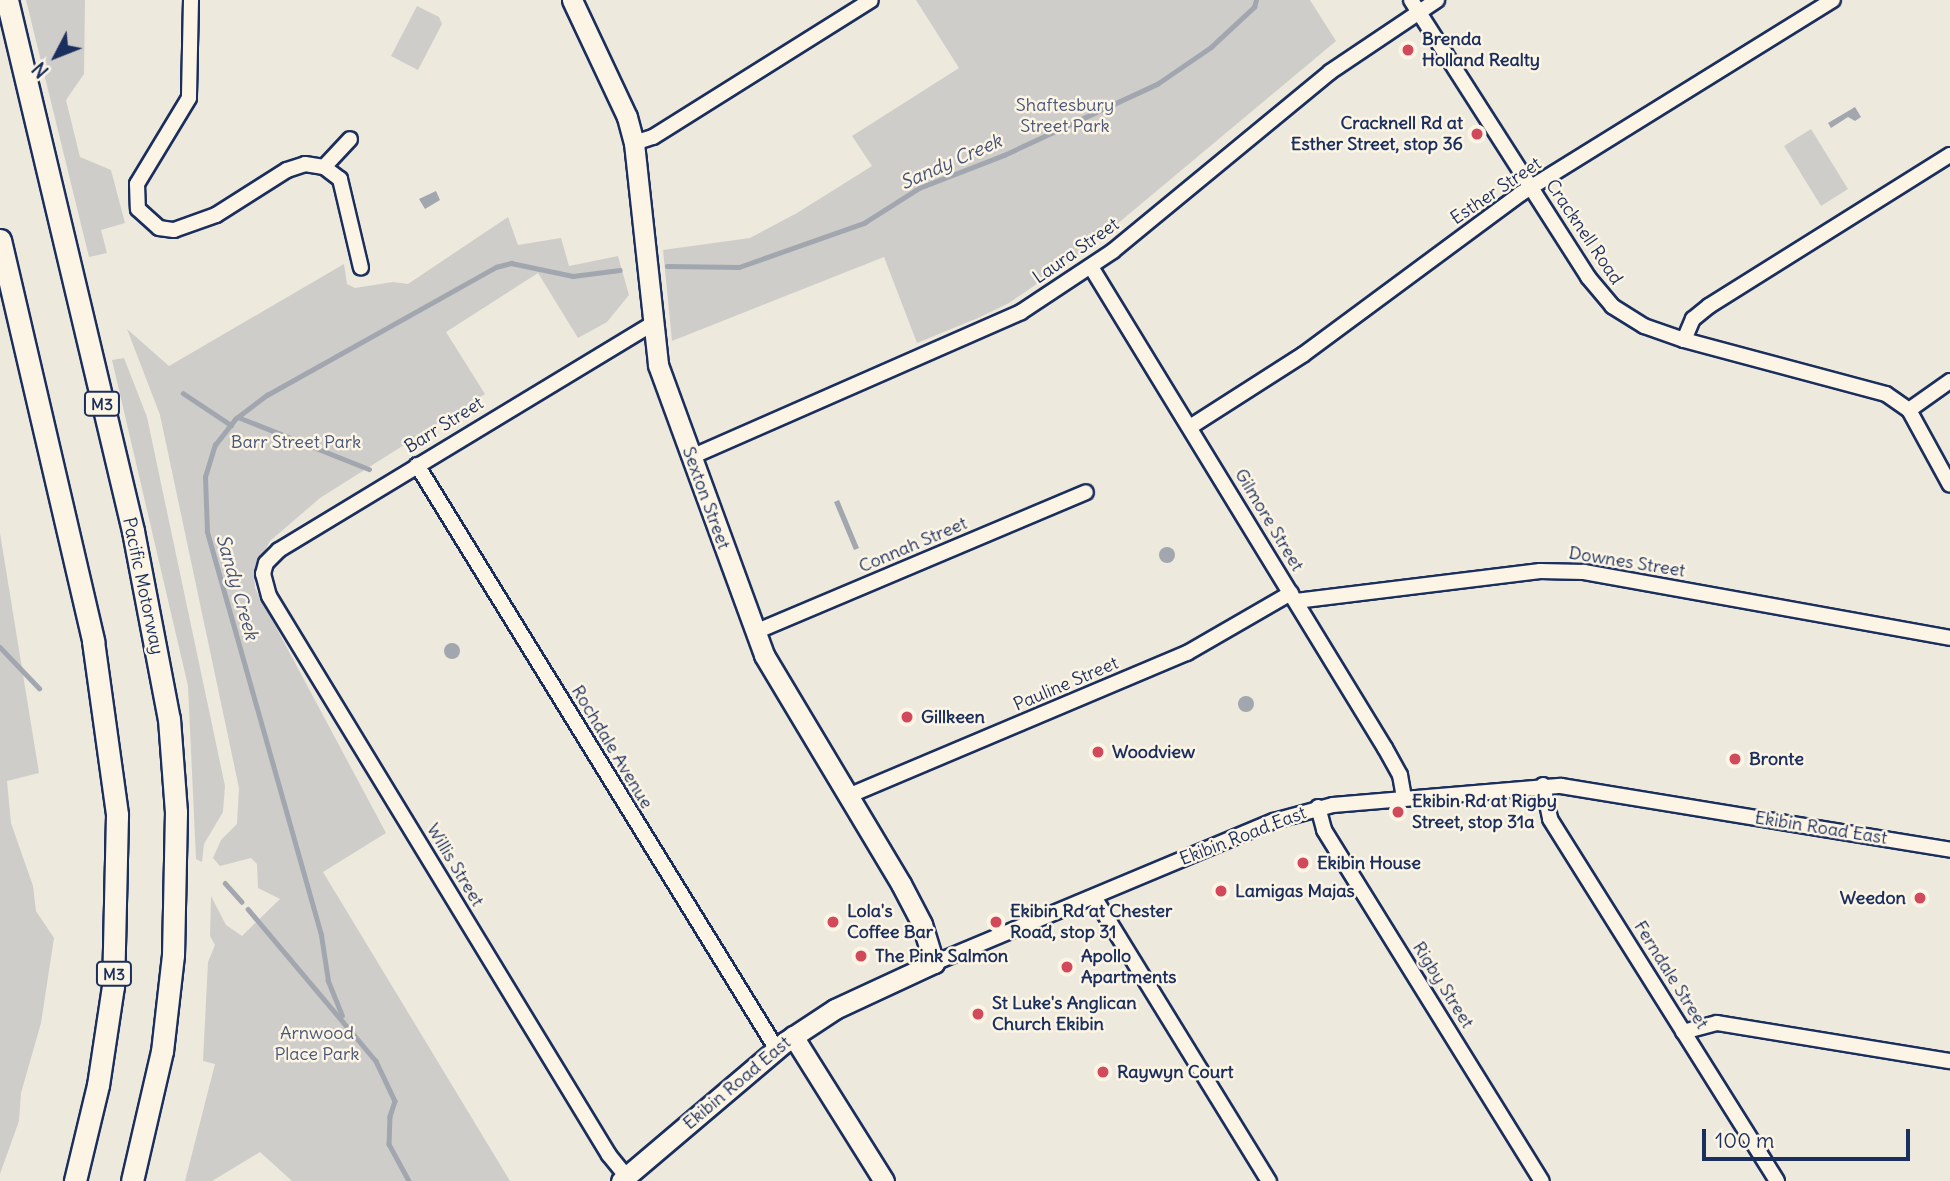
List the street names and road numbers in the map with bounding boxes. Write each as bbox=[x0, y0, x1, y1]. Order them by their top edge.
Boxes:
street label: Esther Street bbox=[1447, 153, 1545, 229]
street label: Cracknell Road bbox=[1541, 175, 1627, 289]
street label: Laura Street bbox=[1029, 213, 1123, 289]
road number: M3 bbox=[83, 392, 121, 416]
street label: Barr Street bbox=[401, 392, 487, 458]
street label: Sexton Street bbox=[677, 444, 735, 552]
street label: Gilmore Street bbox=[1230, 465, 1308, 575]
street label: Connah Street bbox=[856, 512, 970, 578]
street label: Pacific Motorway bbox=[118, 515, 168, 657]
street label: Downes Street bbox=[1567, 542, 1687, 582]
street label: Pauline Street bbox=[1010, 652, 1122, 716]
street label: Rochdale Avenue bbox=[567, 681, 657, 813]
street label: Ekibin Road East bbox=[1177, 802, 1309, 870]
street label: Ekibin Road East bbox=[1753, 807, 1889, 849]
street label: Willis Street bbox=[422, 820, 488, 910]
street label: Ferndale Street bbox=[1629, 917, 1713, 1033]
street label: Rigby Street bbox=[1408, 938, 1478, 1032]
road number: M3 bbox=[95, 962, 133, 986]
street label: Ekibin Road East bbox=[679, 1032, 795, 1134]

